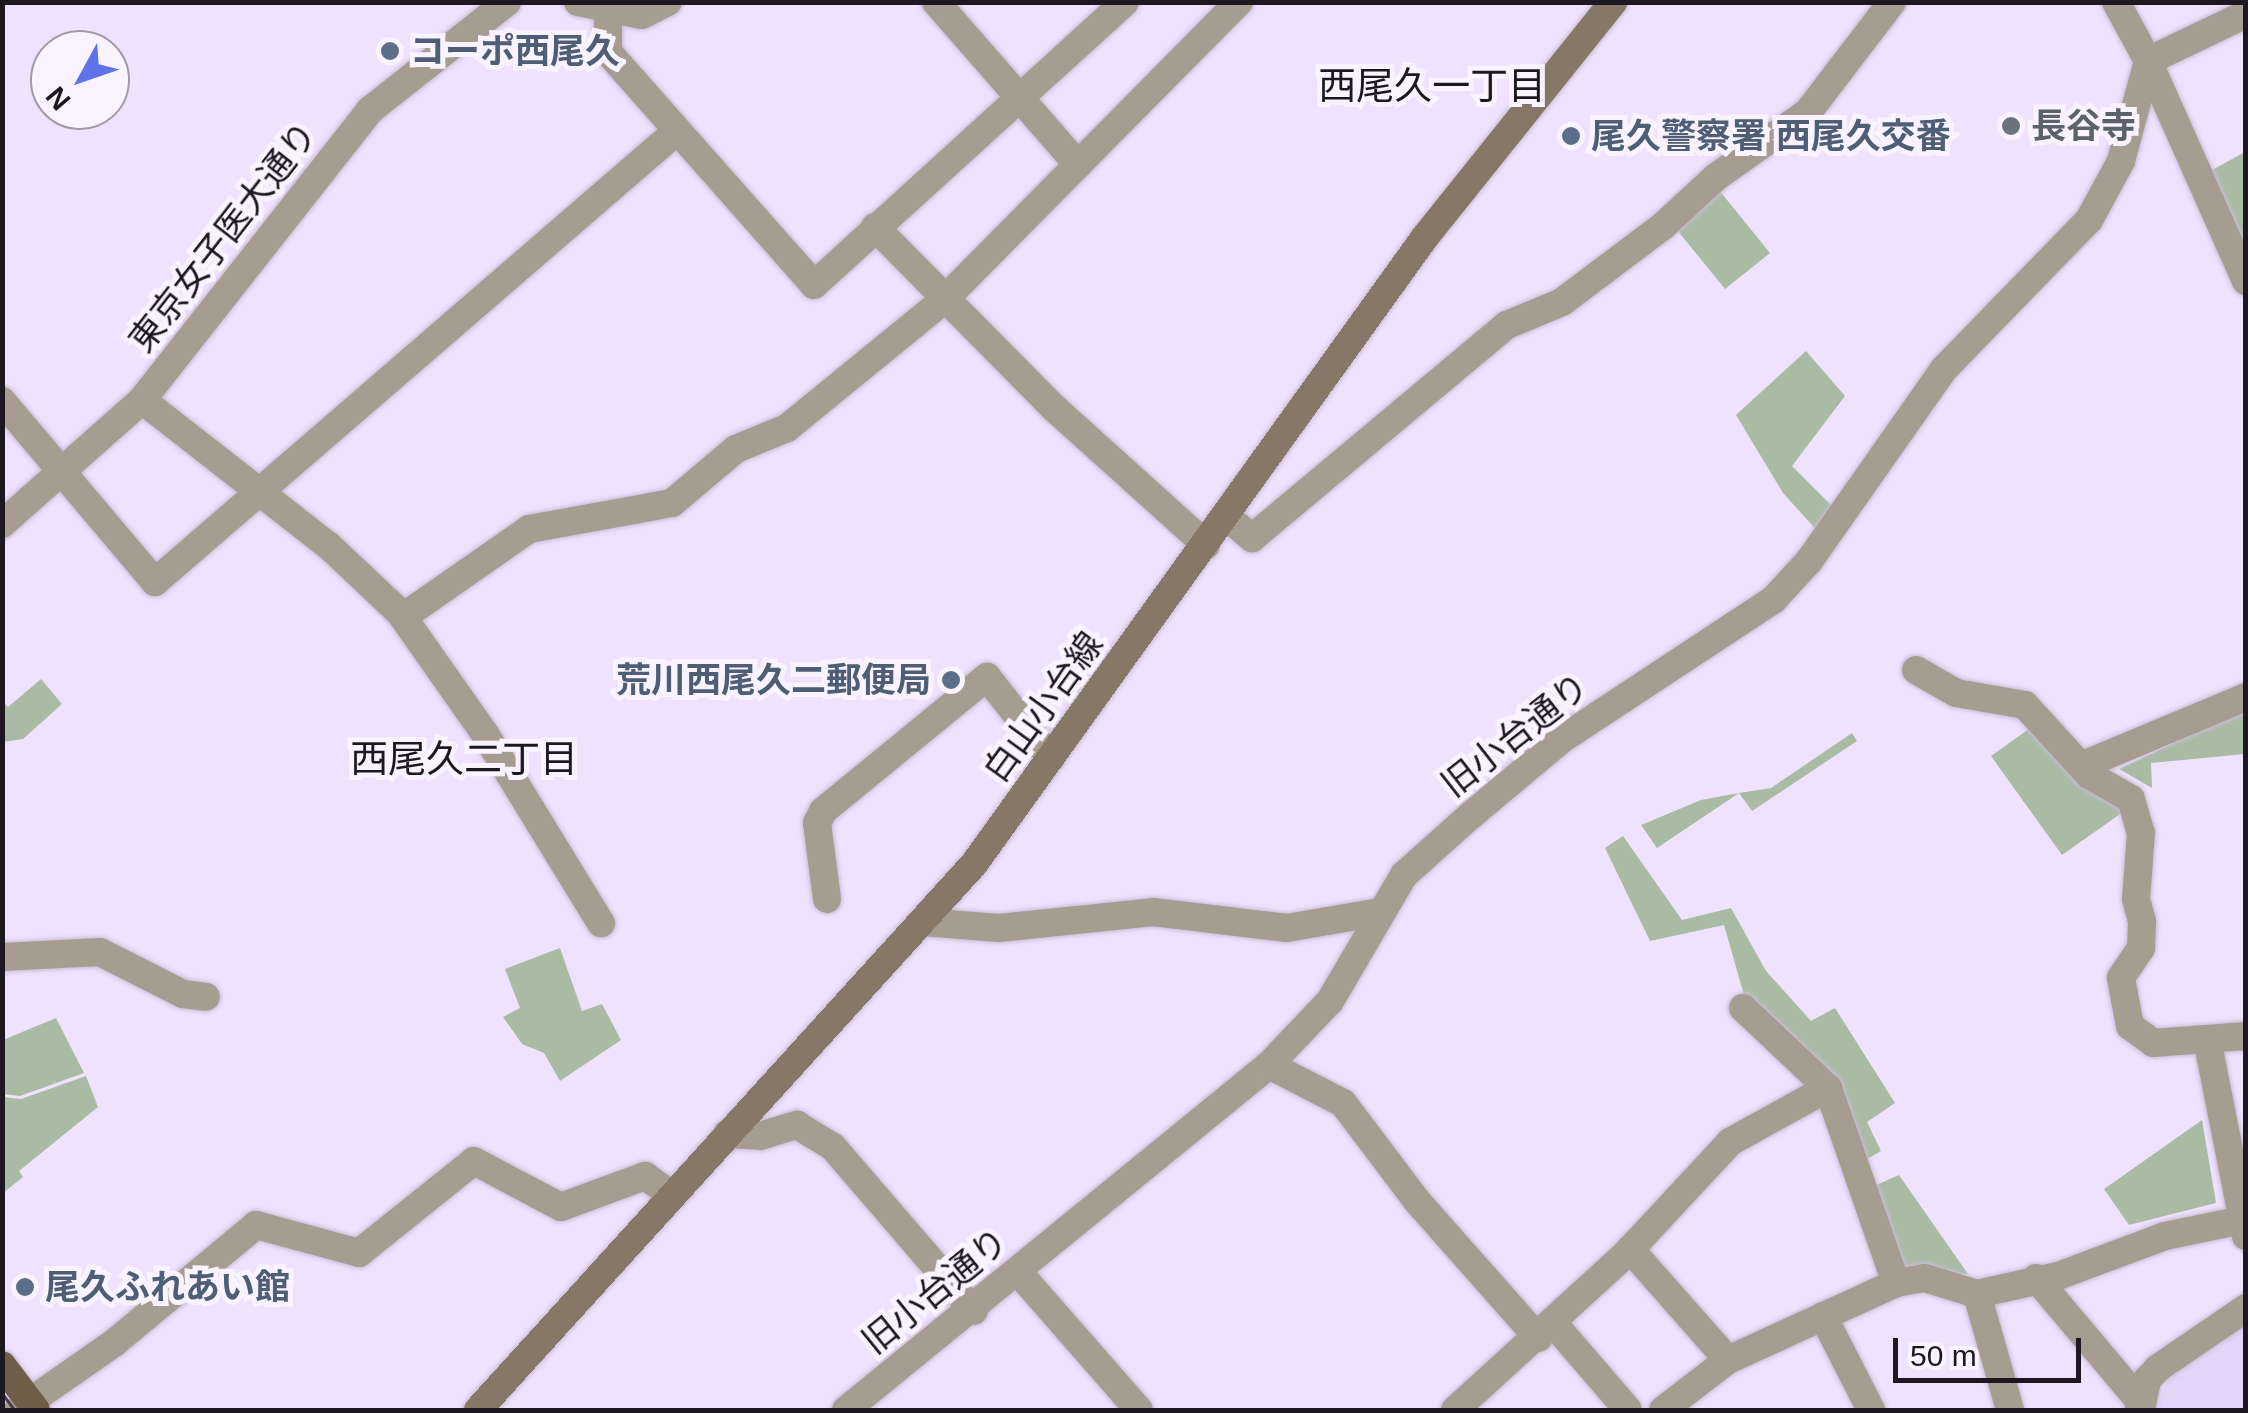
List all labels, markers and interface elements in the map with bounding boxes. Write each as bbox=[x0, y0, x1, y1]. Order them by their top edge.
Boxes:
north arrow bbox=[30, 30, 130, 130]
place label: コーポ西尾久 bbox=[410, 30, 620, 72]
marker: コーポ西尾久 bbox=[379, 40, 401, 62]
district label: 西尾久一丁目 bbox=[1318, 64, 1546, 110]
text: N bbox=[40, 81, 77, 116]
place label: 長谷寺 bbox=[2031, 105, 2136, 147]
street label: 東京女子医大通り bbox=[120, 114, 326, 360]
place label: 尾久警察署 西尾久交番 bbox=[1591, 115, 1951, 157]
marker: 長谷寺 bbox=[2000, 115, 2022, 137]
marker: 尾久警察署 西尾久交番 bbox=[1560, 125, 1582, 147]
street label: 白山小台線 bbox=[975, 624, 1111, 790]
place label: 荒川西尾久二郵便局 bbox=[616, 659, 931, 701]
street label: 旧小台通り bbox=[1433, 665, 1597, 805]
marker: 荒川西尾久二郵便局 bbox=[940, 669, 962, 691]
district label: 西尾久二丁目 bbox=[350, 737, 578, 783]
street label: 旧小台通り bbox=[854, 1220, 1016, 1362]
place label: 尾久ふれあい館 bbox=[45, 1266, 290, 1308]
marker: 尾久ふれあい館 bbox=[14, 1276, 36, 1298]
scale bar bbox=[1898, 1318, 2086, 1380]
text: 50 m bbox=[1910, 1339, 1977, 1372]

